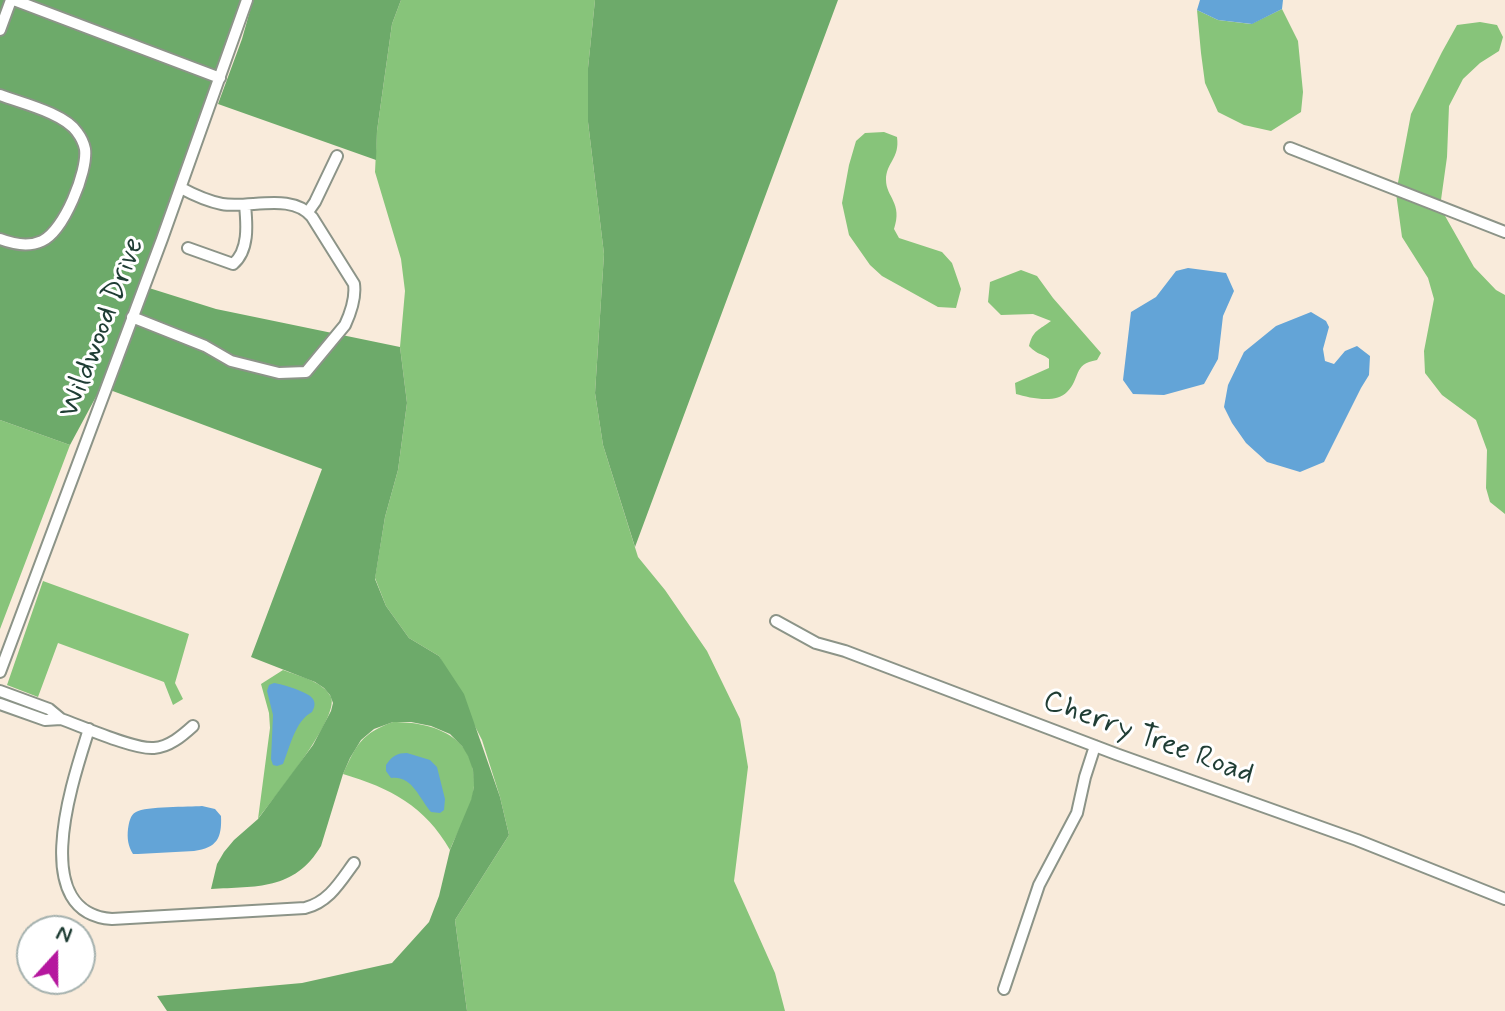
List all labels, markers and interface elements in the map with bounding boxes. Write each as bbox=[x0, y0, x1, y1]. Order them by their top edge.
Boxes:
street label: Wildwood Drive bbox=[52, 233, 154, 423]
street label: Cherry Tree Road bbox=[1037, 684, 1259, 794]
north arrow bbox=[16, 915, 96, 995]
text: N bbox=[52, 919, 76, 950]

